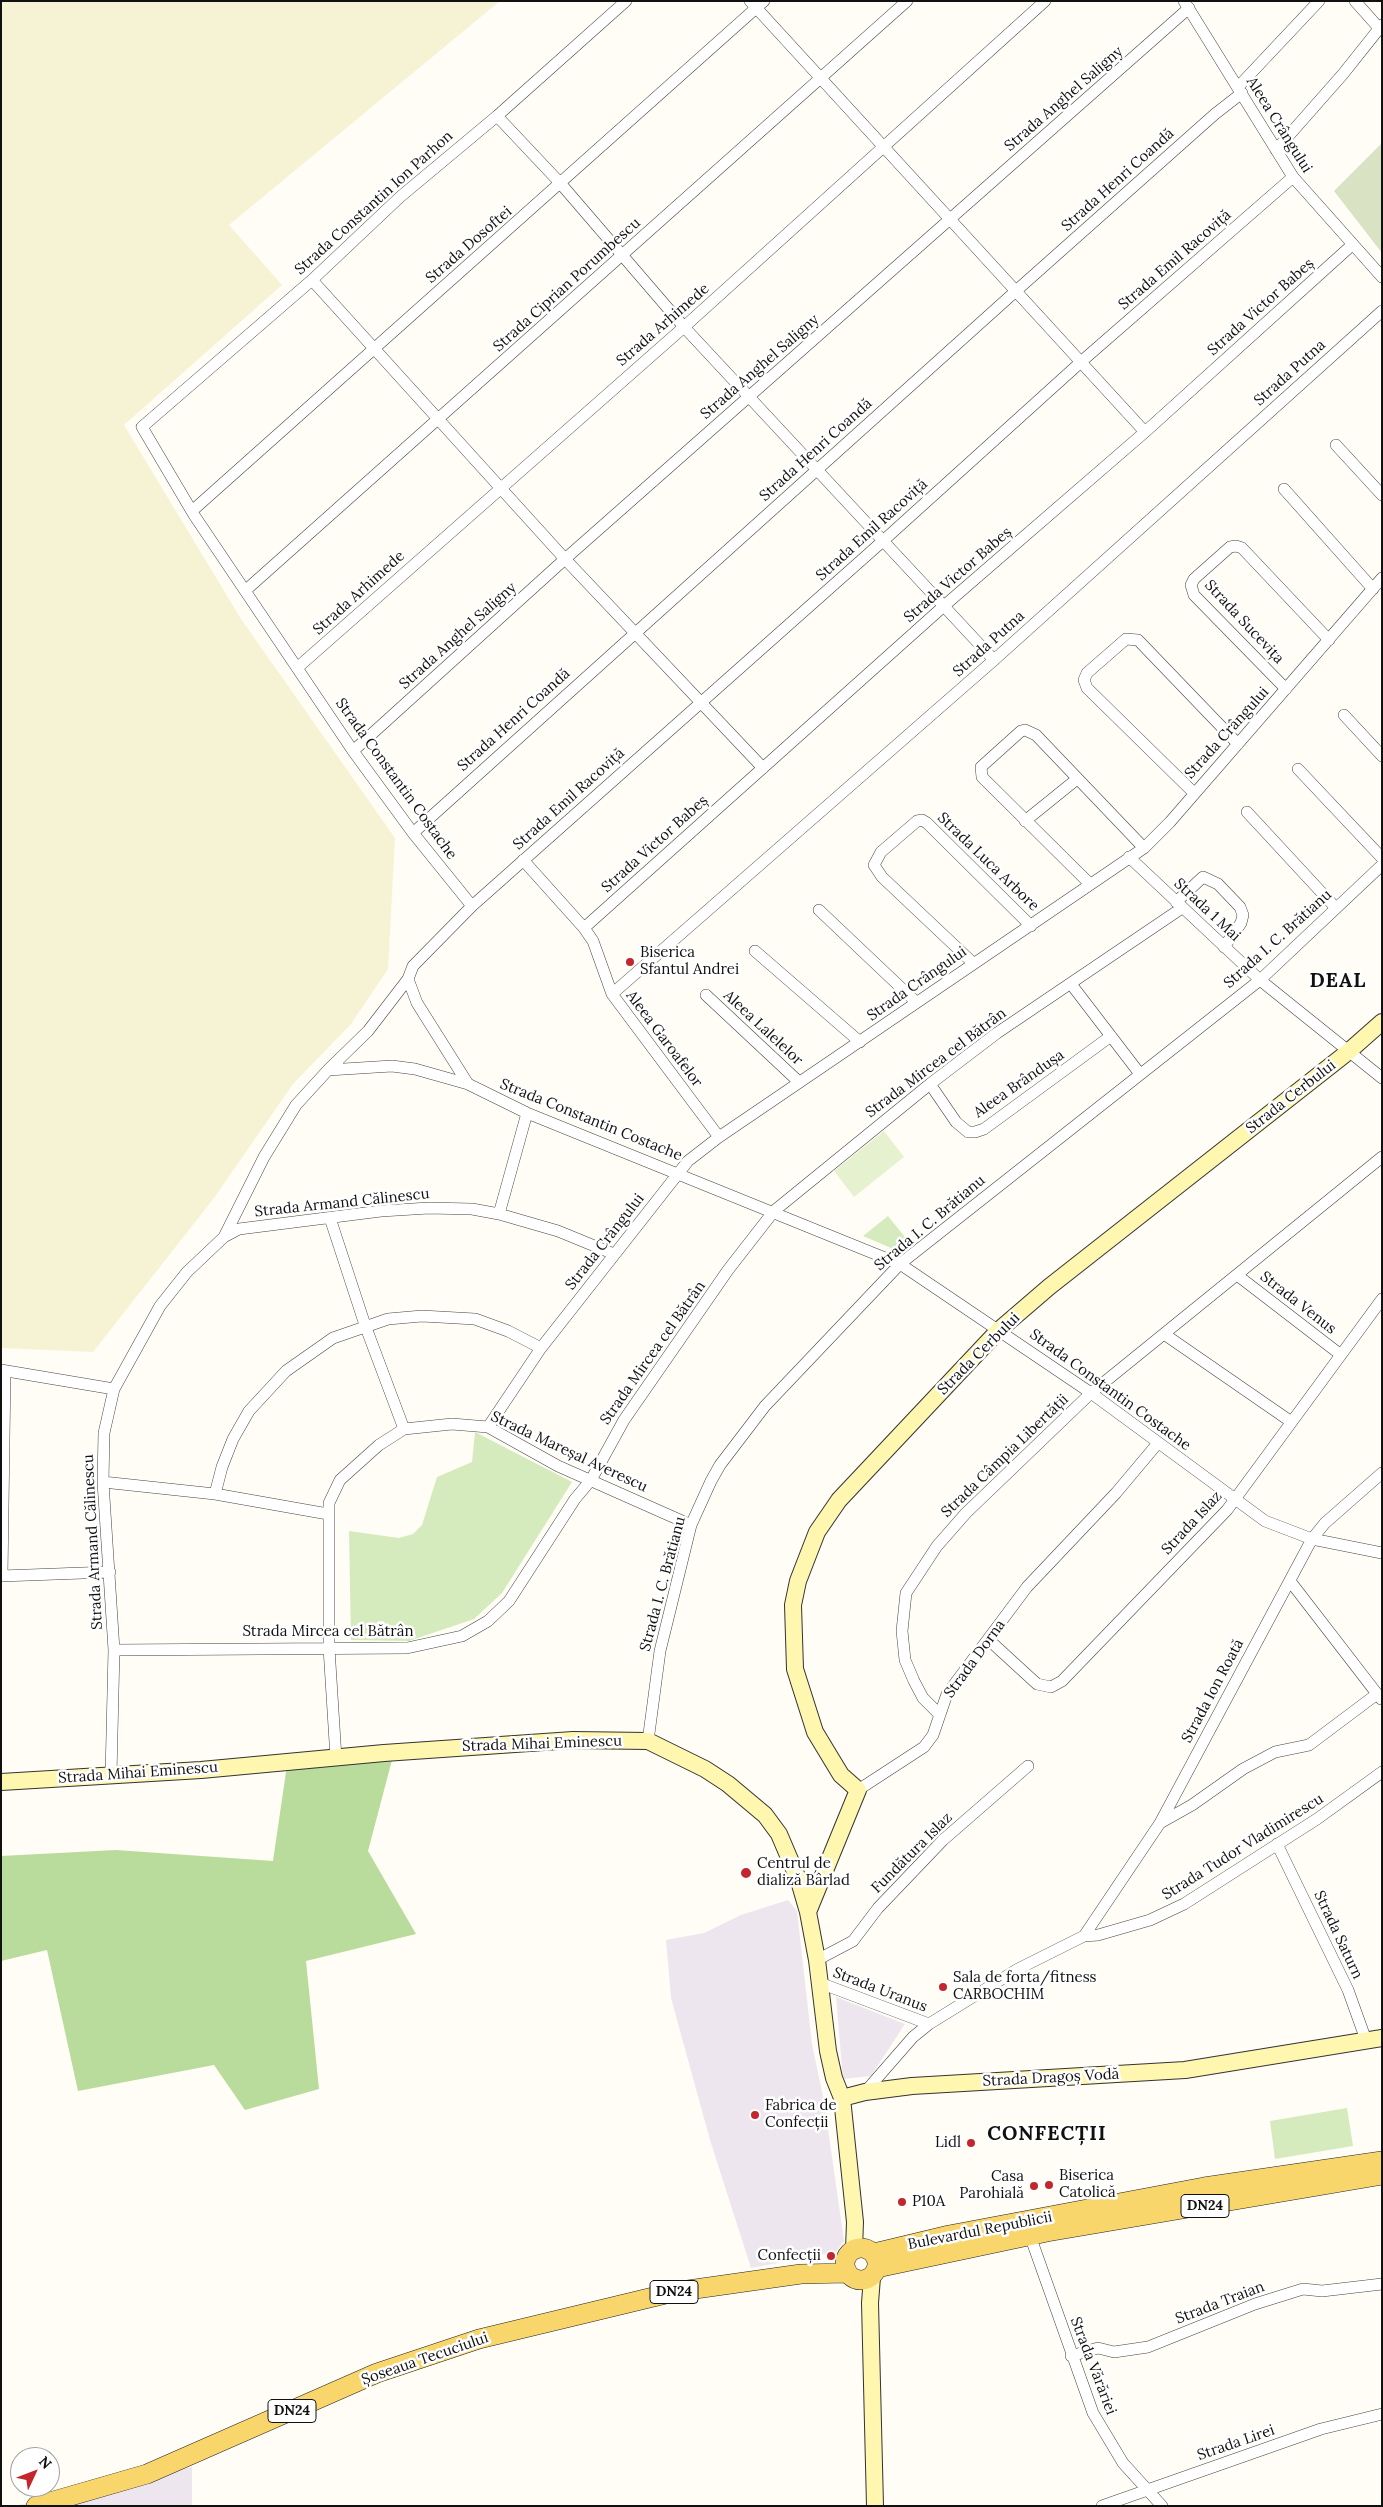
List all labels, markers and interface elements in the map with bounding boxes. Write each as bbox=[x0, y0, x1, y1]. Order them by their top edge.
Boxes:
street label: Strada Anghel Saligny bbox=[1001, 43, 1127, 155]
street label: Aleea Crângului bbox=[1242, 74, 1316, 176]
street label: Strada Henri Coandă bbox=[1058, 125, 1178, 235]
street label: Strada Constantin Ion Parhon bbox=[291, 127, 457, 279]
street label: Strada Dosoftei bbox=[422, 203, 516, 287]
street label: Strada Emil Racoviță bbox=[1115, 206, 1235, 314]
street label: Strada Ciprian Porumbescu bbox=[490, 214, 644, 356]
street label: Strada Victor Babeș bbox=[1204, 255, 1318, 359]
street label: Strada Arhimede bbox=[613, 280, 713, 370]
street label: Strada Anghel Saligny bbox=[697, 311, 823, 423]
street label: Strada Putna bbox=[1251, 336, 1329, 410]
street label: Strada Henri Coandă bbox=[756, 395, 876, 505]
street label: Strada Emil Racoviță bbox=[813, 475, 931, 585]
street label: Strada Victor Babeș bbox=[901, 523, 1015, 627]
street label: Strada Arhimede bbox=[310, 547, 408, 639]
street label: Strada Sucevița bbox=[1201, 576, 1287, 668]
street label: Strada Anghel Saligny bbox=[396, 579, 520, 693]
street label: Strada Putna bbox=[950, 607, 1028, 681]
street label: Strada Henri Coandă bbox=[454, 665, 574, 775]
street label: Strada Crângului bbox=[1181, 683, 1273, 783]
street label: Strada Constantin Costache bbox=[331, 695, 461, 863]
street label: Strada Emil Racoviță bbox=[510, 744, 628, 854]
street label: Strada Victor Babeș bbox=[598, 792, 712, 896]
street label: Strada Luca Arbore bbox=[934, 809, 1042, 915]
street label: Strada 1 Mai bbox=[1170, 875, 1244, 945]
street label: Strada I. C. Brătianu bbox=[1220, 886, 1336, 992]
street label: Strada Crângului bbox=[864, 943, 970, 1025]
place label: Biserica Sfantul Andrei bbox=[640, 944, 739, 979]
marker: Biserica Sfantul Andrei bbox=[624, 956, 636, 968]
district label: DEAL bbox=[1309, 969, 1367, 993]
street label: Aleea Garoafelor bbox=[622, 987, 706, 1091]
street label: Aleea Lalelelor bbox=[720, 987, 806, 1069]
street label: Strada Mircea cel Bătrân bbox=[862, 1004, 1010, 1122]
street label: Aleea Brândușa bbox=[970, 1046, 1068, 1122]
street label: Strada Cerbului bbox=[1243, 1056, 1339, 1138]
street label: Strada Constantin Costache bbox=[497, 1075, 685, 1165]
street label: Strada I. C. Brătianu bbox=[871, 1171, 989, 1275]
street label: Strada Armand Călinescu bbox=[254, 1185, 430, 1221]
street label: Strada Crângului bbox=[562, 1190, 648, 1294]
street label: Strada Venus bbox=[1256, 1268, 1340, 1338]
street label: Strada Mircea cel Bătrân bbox=[597, 1278, 709, 1428]
street label: Strada Cerbului bbox=[934, 1309, 1024, 1399]
street label: Strada Constantin Costache bbox=[1026, 1325, 1194, 1455]
street label: Strada Câmpia Libertății bbox=[938, 1391, 1072, 1521]
street label: Strada Mareșal Averescu bbox=[488, 1408, 650, 1496]
street label: Strada Armand Călinescu bbox=[79, 1454, 107, 1630]
street label: Strada Islaz bbox=[1158, 1487, 1226, 1559]
street label: Strada I. C. Brătianu bbox=[636, 1515, 690, 1653]
street label: Strada Dorna bbox=[941, 1616, 1009, 1702]
street label: Strada Mircea cel Bătrân bbox=[242, 1623, 414, 1641]
street label: Strada Ion Roată bbox=[1178, 1636, 1248, 1746]
street label: Strada Mihai Eminescu bbox=[462, 1732, 622, 1756]
street label: Strada Mihai Eminescu bbox=[58, 1758, 218, 1788]
street label: Strada Tudor Vladimirescu bbox=[1159, 1790, 1327, 1904]
street label: Fundătura Islaz bbox=[868, 1809, 956, 1897]
place label: Centrul de dializă Bârlad bbox=[757, 1855, 850, 1890]
marker: Centrul de dializă Bârlad bbox=[739, 1866, 753, 1880]
street label: Strada Saturn bbox=[1310, 1888, 1366, 1982]
street label: Strada Uranus bbox=[830, 1964, 930, 2016]
place label: Sala de forta/fitness CARBOCHIM bbox=[953, 1969, 1097, 2004]
marker: Sala de forta/fitness CARBOCHIM bbox=[937, 1981, 949, 1993]
street label: Strada Dragoș Vodă bbox=[982, 2065, 1120, 2091]
place label: Fabrica de Confecții bbox=[765, 2097, 837, 2132]
marker: Fabrica de Confecții bbox=[749, 2109, 761, 2121]
district label: CONFECȚII bbox=[986, 2122, 1108, 2146]
place label: Lidl bbox=[935, 2134, 961, 2152]
marker: Lidl bbox=[965, 2137, 977, 2149]
place label: Biserica Catolică bbox=[1059, 2167, 1116, 2202]
place label: Casa Parohială bbox=[959, 2168, 1024, 2203]
marker: Biserica Catolică bbox=[1043, 2179, 1055, 2191]
marker: Casa Parohială bbox=[1028, 2180, 1040, 2192]
place label: P10A bbox=[912, 2193, 945, 2211]
road number: DN24 bbox=[1181, 2194, 1229, 2218]
marker: P10A bbox=[896, 2196, 908, 2208]
street label: Bulevardul Republicii bbox=[906, 2208, 1054, 2254]
place label: Confecții bbox=[757, 2247, 821, 2265]
marker: Confecții bbox=[825, 2250, 837, 2262]
street label: Strada Traian bbox=[1173, 2278, 1267, 2328]
road number: DN24 bbox=[650, 2280, 698, 2304]
street label: Strada Vărăriei bbox=[1066, 2315, 1120, 2417]
street label: Șoseaua Tecuciului bbox=[359, 2329, 491, 2389]
road number: DN24 bbox=[268, 2400, 316, 2422]
street label: Strada Lirei bbox=[1195, 2421, 1277, 2465]
north arrow bbox=[10, 2447, 60, 2497]
text: N bbox=[35, 2452, 56, 2473]

